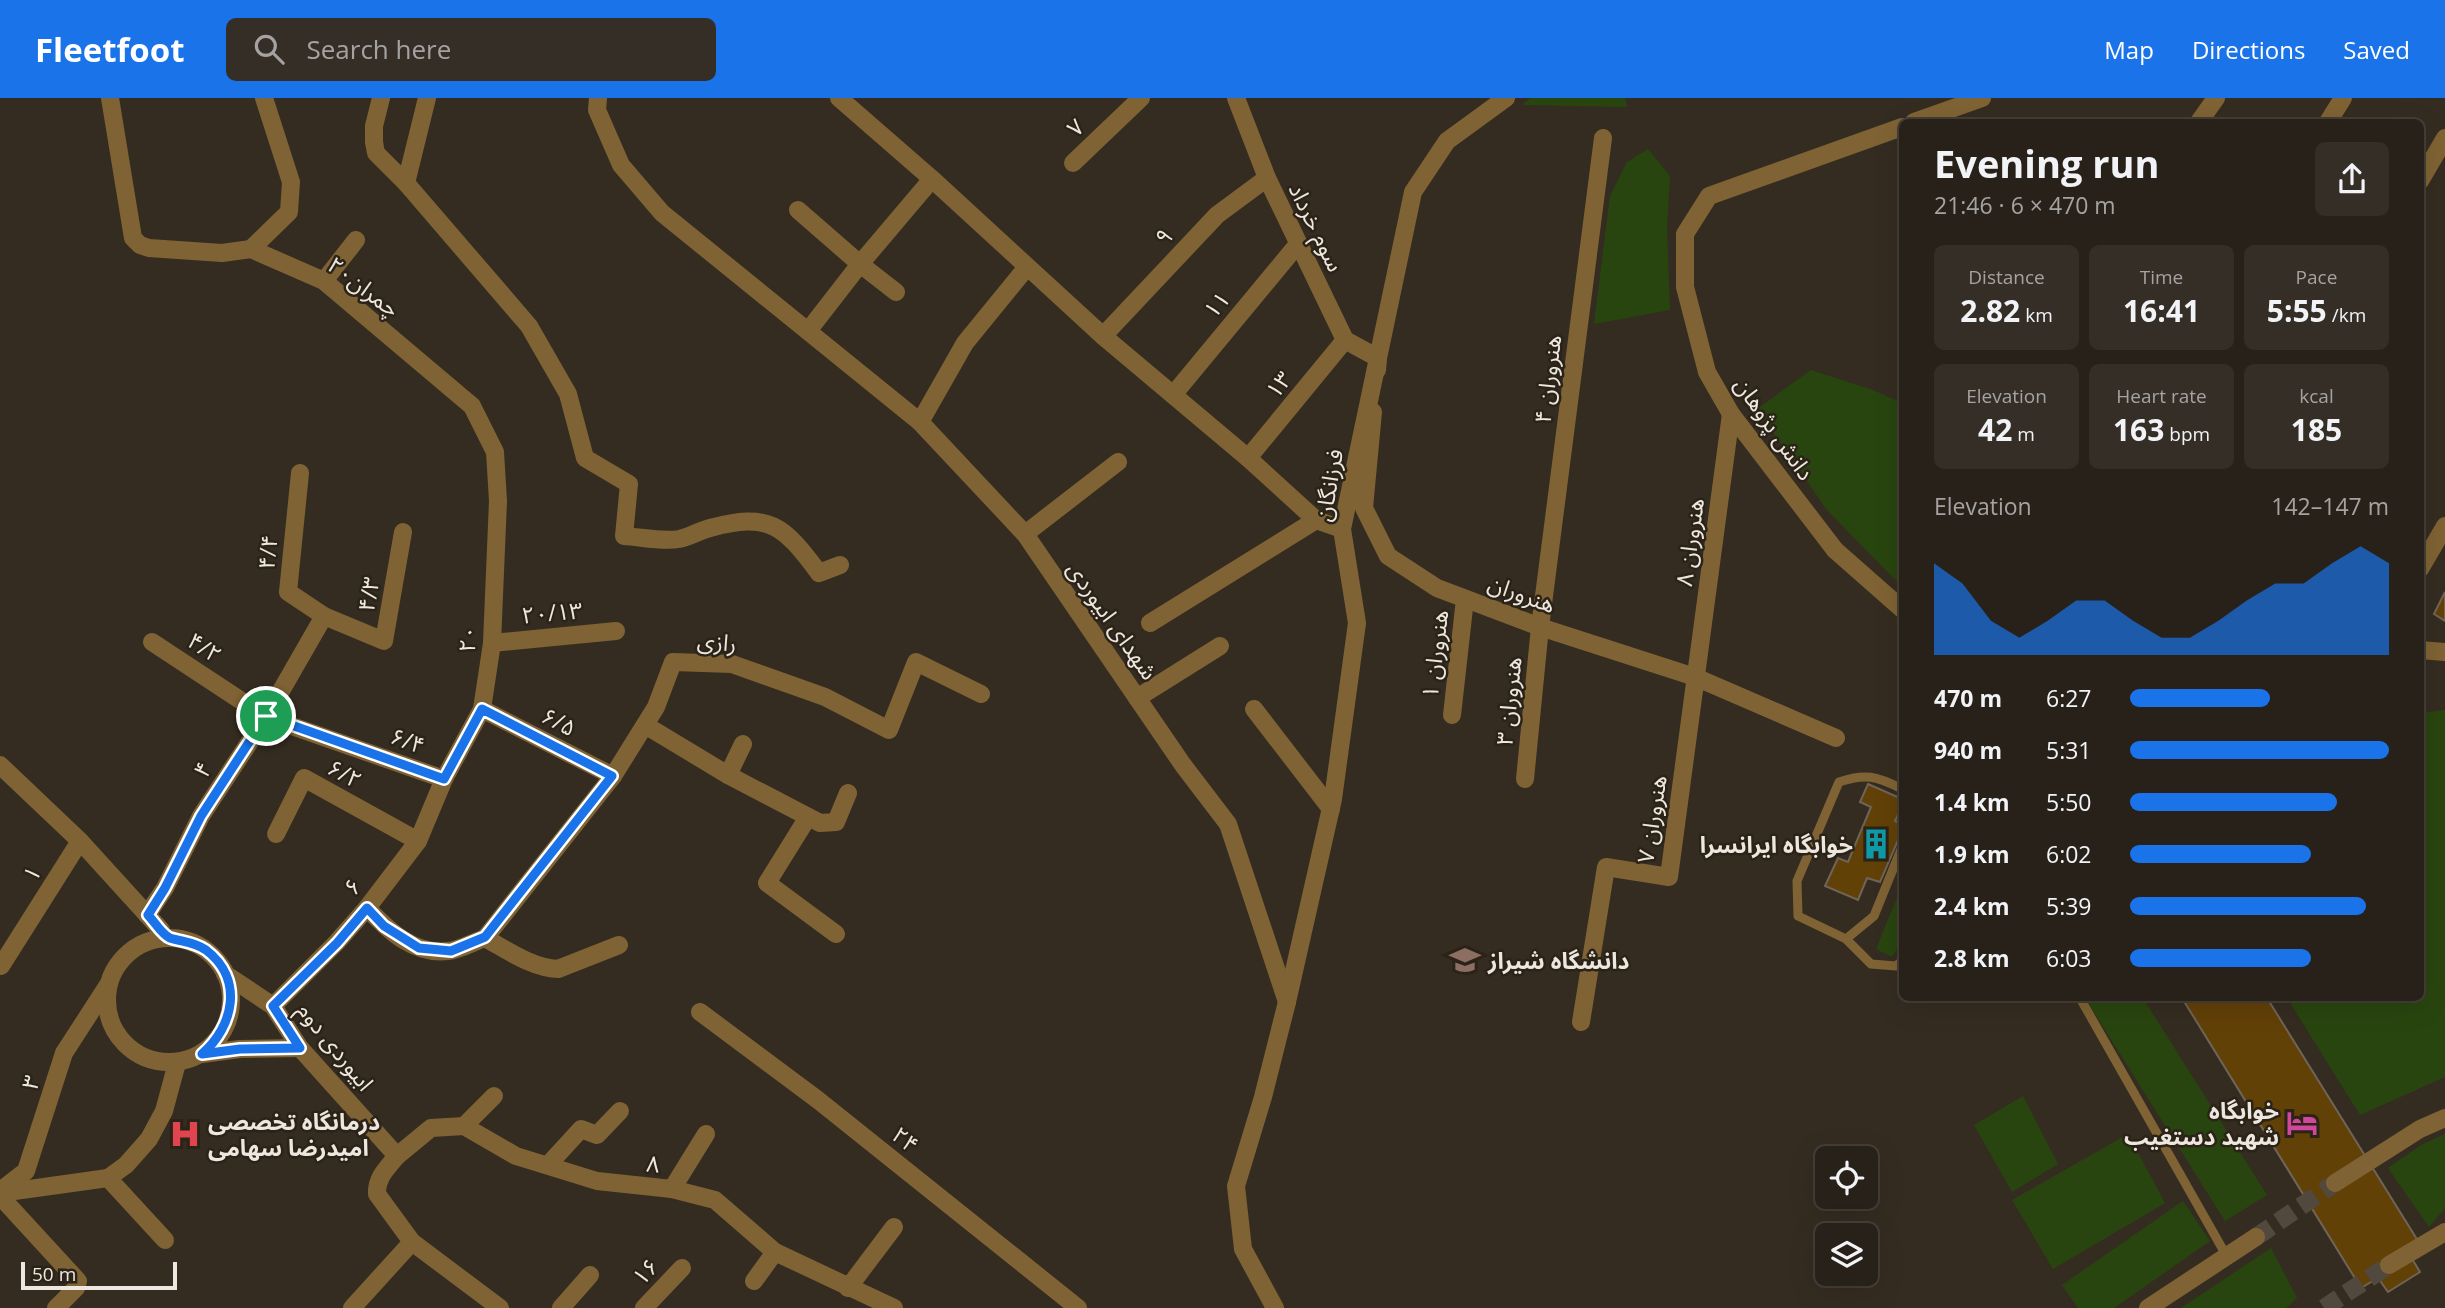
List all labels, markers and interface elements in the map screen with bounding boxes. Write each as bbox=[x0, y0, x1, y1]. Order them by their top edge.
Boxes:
search box bbox=[226, 18, 716, 81]
text: Fleetfoot bbox=[35, 27, 184, 72]
icon: search bbox=[250, 30, 288, 68]
text: Search here bbox=[306, 31, 451, 67]
text: Map bbox=[2104, 33, 2154, 66]
text: Directions bbox=[2192, 33, 2305, 66]
text: Saved bbox=[2343, 33, 2410, 66]
street label: ۷ bbox=[1059, 111, 1091, 143]
text: Evening run bbox=[1934, 137, 2159, 189]
button: share bbox=[2315, 142, 2389, 216]
street label: سوم خرداد bbox=[1279, 177, 1352, 278]
text: 21:46 · 6 × 470 m bbox=[1934, 189, 2116, 221]
street label: ۹ bbox=[1147, 220, 1179, 252]
street label: چمران۲۰ bbox=[321, 248, 407, 324]
text: Distance bbox=[1968, 264, 2045, 290]
text: Time bbox=[2140, 264, 2183, 290]
text: Pace bbox=[2296, 264, 2337, 290]
street label: ۱۱ bbox=[1195, 284, 1237, 324]
text: 2.82 bbox=[1960, 290, 2020, 331]
text: 16:41 bbox=[2123, 290, 2200, 331]
text: 5:55 bbox=[2267, 290, 2327, 331]
text: km bbox=[2020, 302, 2053, 328]
text: /km bbox=[2327, 302, 2366, 328]
street label: هنروران ۴ bbox=[1526, 333, 1568, 425]
street label: ۱۳ bbox=[1257, 364, 1299, 404]
street label: دانش پژوهان bbox=[1727, 370, 1822, 486]
text: Elevation bbox=[1966, 383, 2047, 409]
text: Heart rate bbox=[2116, 383, 2207, 409]
text: kcal bbox=[2299, 383, 2334, 409]
text: 42 bbox=[1978, 409, 2012, 450]
text: 163 bbox=[2113, 409, 2164, 450]
text: 185 bbox=[2291, 409, 2342, 450]
text: m bbox=[2012, 421, 2035, 447]
text: bpm bbox=[2164, 421, 2210, 447]
street label: فرزانگان bbox=[1306, 446, 1350, 524]
text: Elevation bbox=[1934, 490, 2032, 522]
text: 142–147 m bbox=[2271, 490, 2389, 522]
street label: هنروران ۸ bbox=[1667, 496, 1711, 588]
street label: ۴/۴ bbox=[249, 533, 285, 571]
street label: شهدای ابیوردی bbox=[1060, 554, 1166, 686]
street label: هنروران bbox=[1484, 566, 1560, 620]
street label: ۴/۳ bbox=[349, 574, 387, 614]
street label: ۲۰/۱۳ bbox=[520, 593, 584, 631]
street label: هنروران ۱ bbox=[1413, 608, 1455, 700]
street label: رازی bbox=[696, 623, 738, 659]
street label: ۴/۲ bbox=[182, 624, 228, 670]
street label: ۲۰ bbox=[450, 624, 484, 654]
street label: هنروران ۳ bbox=[1487, 655, 1529, 747]
text: 470 m bbox=[1934, 682, 2002, 714]
text: 6:27 bbox=[2046, 682, 2092, 714]
pin bbox=[236, 686, 296, 746]
icon: arrive bbox=[247, 697, 285, 735]
street label: ۶/۵ bbox=[536, 699, 582, 743]
street label: ۶/۴ bbox=[386, 719, 430, 761]
text: 940 m bbox=[1934, 734, 2002, 766]
text: 5:31 bbox=[2046, 734, 2092, 766]
street label: ۶/۲ bbox=[322, 751, 368, 795]
street label: ۴ bbox=[185, 755, 219, 783]
street label: هنروران ۷ bbox=[1628, 773, 1674, 865]
text: 1.4 km bbox=[1934, 786, 2010, 818]
text: 5:50 bbox=[2046, 786, 2092, 818]
building icon: خوابگاه ایرانسرا bbox=[1859, 827, 1893, 861]
place label: خوابگاه ایرانسرا bbox=[1700, 828, 1853, 860]
text: 1.9 km bbox=[1934, 838, 2010, 870]
text: 6:02 bbox=[2046, 838, 2092, 870]
street label: ۱ bbox=[14, 859, 48, 887]
street label: ۶ bbox=[335, 871, 369, 901]
text: 2.4 km bbox=[1934, 890, 2010, 922]
text: 5:39 bbox=[2046, 890, 2092, 922]
text: 2.8 km bbox=[1934, 942, 2010, 974]
text: 6:03 bbox=[2046, 942, 2092, 974]
school or university icon: دانشگاه شیراز bbox=[1448, 943, 1482, 977]
place label: دانشگاه شیراز bbox=[1487, 944, 1629, 976]
street label: ابیوردی دوم bbox=[288, 995, 382, 1099]
street label: ۳ bbox=[13, 1071, 47, 1093]
place label: خوابگاه شهید دستغیب bbox=[2124, 1094, 2279, 1152]
place label: درمانگاه تخصصی امیدرضا سهامی bbox=[208, 1105, 380, 1163]
hotel icon: خوابگاه شهید دستغیب bbox=[2285, 1106, 2319, 1140]
hospital icon: درمانگاه تخصصی امیدرضا سهامی bbox=[168, 1117, 202, 1151]
street label: ۲۴ bbox=[886, 1118, 926, 1160]
street label: ۸ bbox=[645, 1146, 661, 1180]
map controls bbox=[1815, 1146, 1878, 1286]
button: locate bbox=[1815, 1146, 1878, 1209]
button: layers bbox=[1815, 1223, 1878, 1286]
street label: ۱۶ bbox=[624, 1250, 666, 1292]
scale bar bbox=[21, 1259, 177, 1291]
text: 50 m bbox=[32, 1261, 76, 1287]

